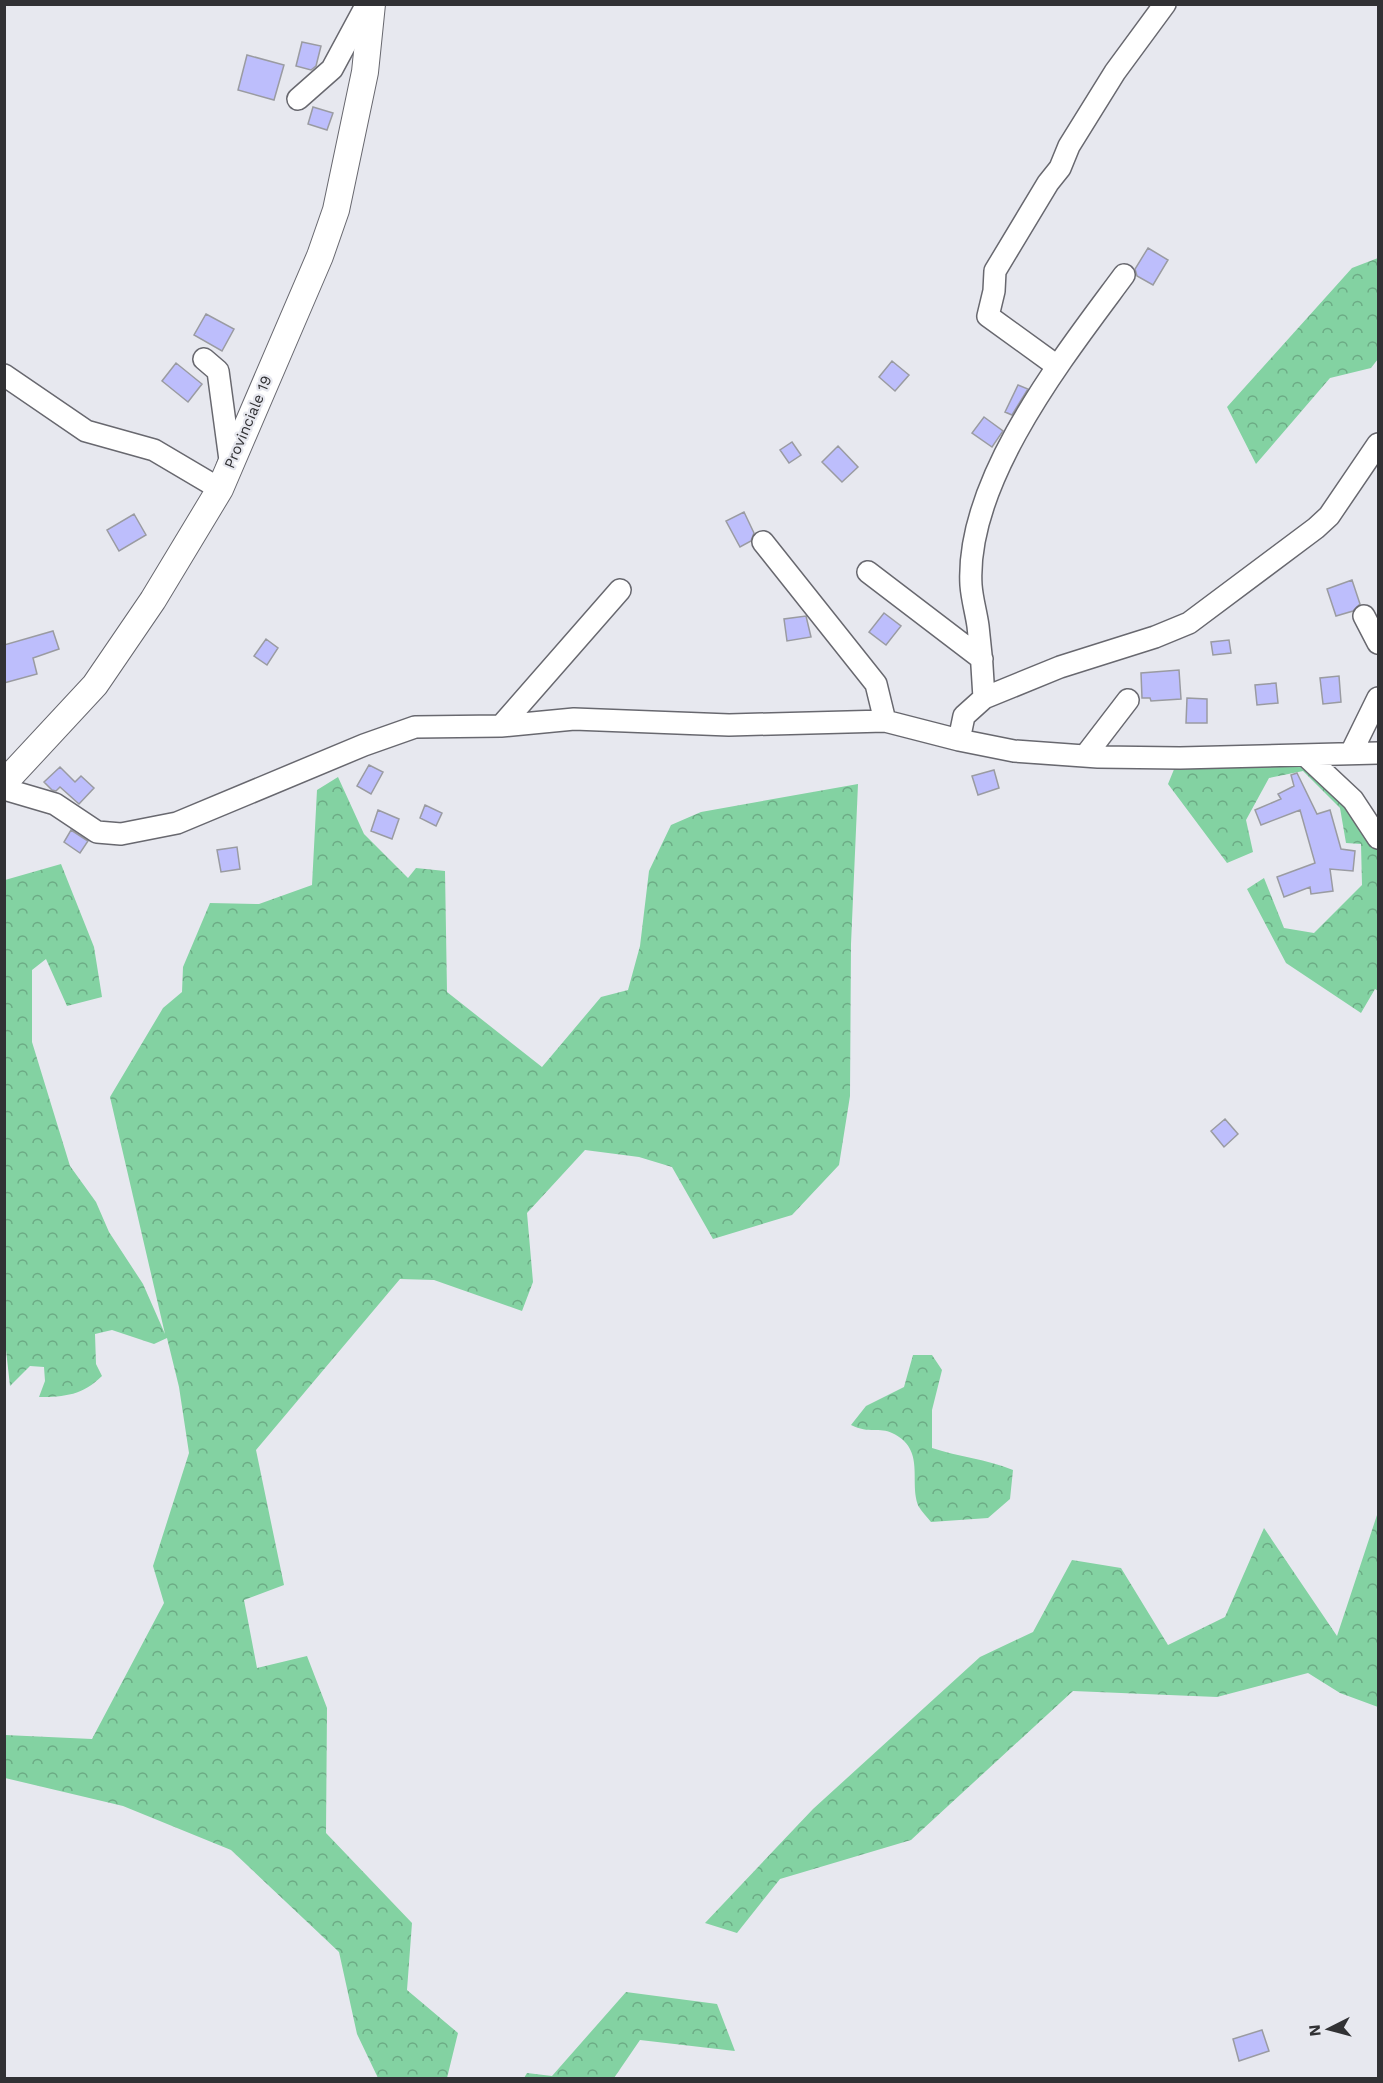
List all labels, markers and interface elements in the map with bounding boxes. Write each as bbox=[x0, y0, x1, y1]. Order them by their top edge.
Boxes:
street label: Provinciale 19 bbox=[220, 373, 276, 471]
north arrow bbox=[1299, 1999, 1359, 2059]
text: N bbox=[1305, 2024, 1325, 2037]

